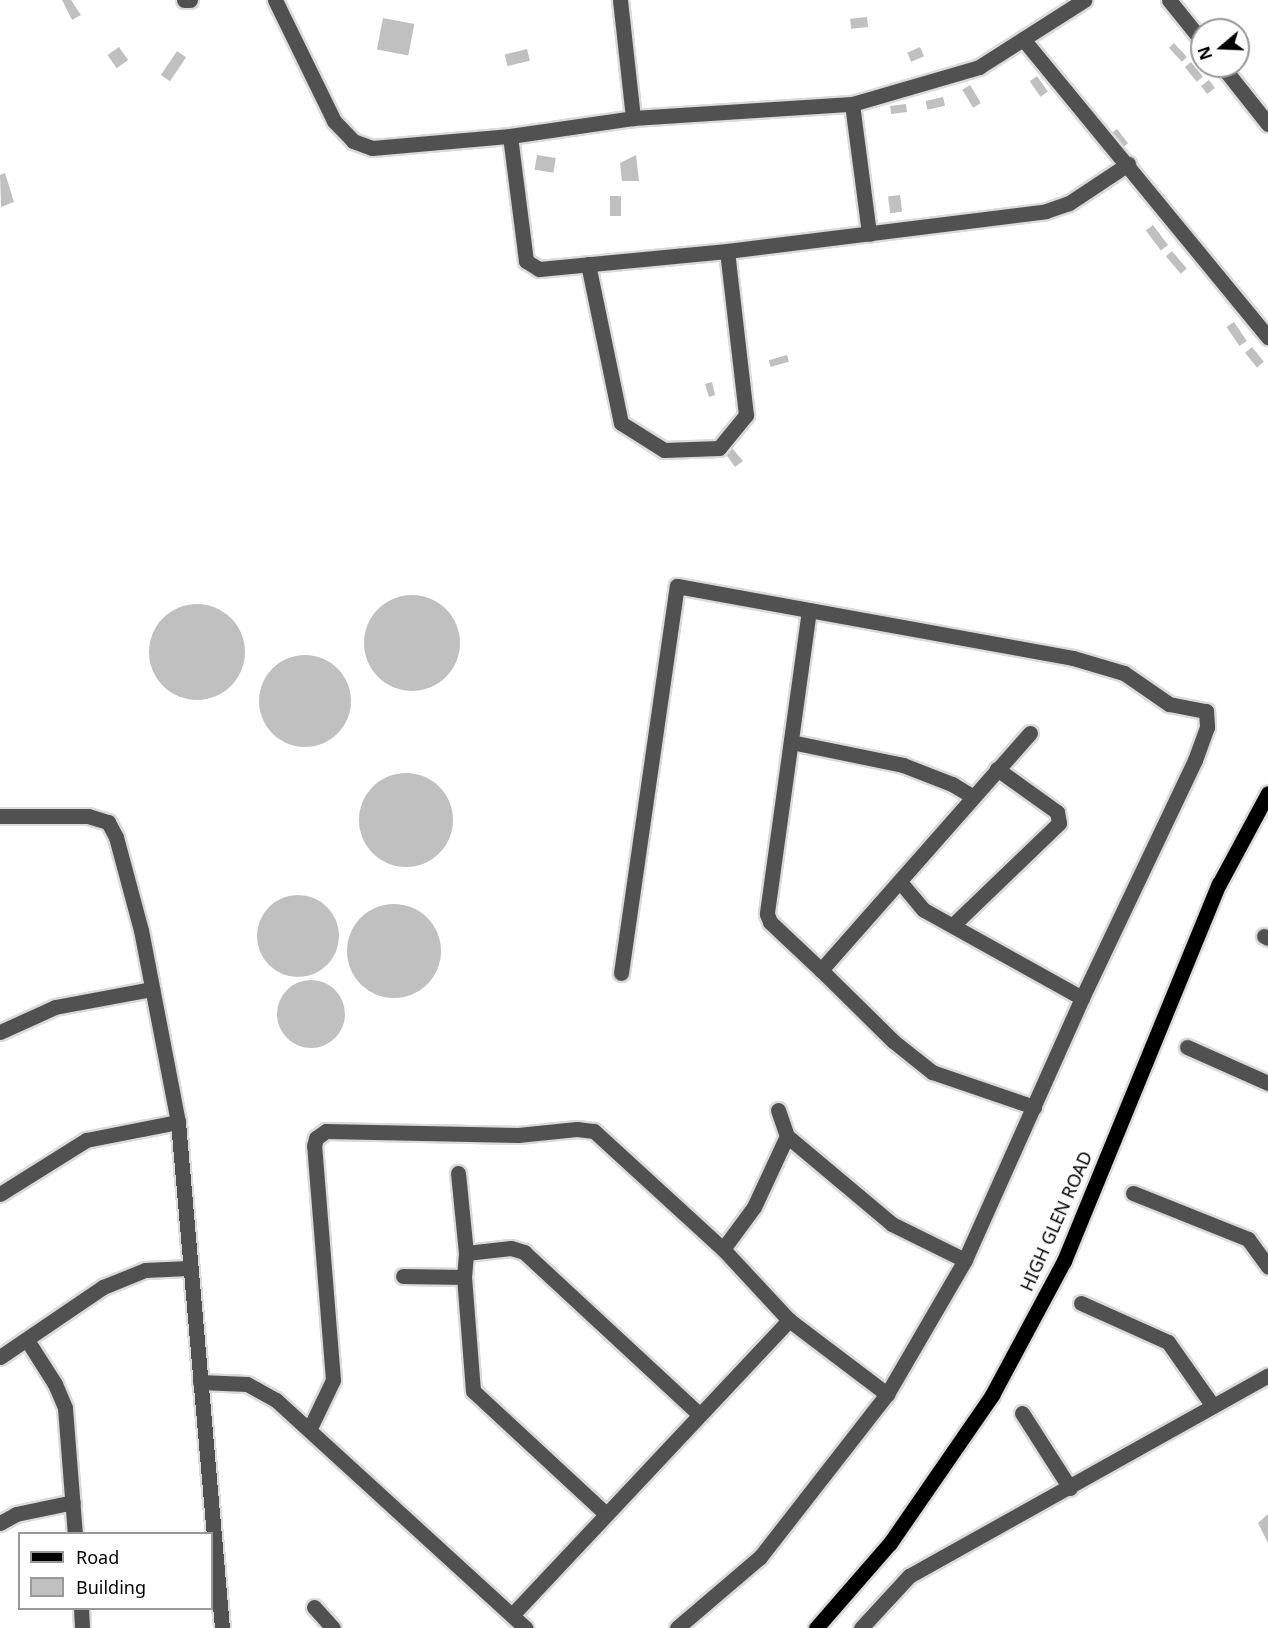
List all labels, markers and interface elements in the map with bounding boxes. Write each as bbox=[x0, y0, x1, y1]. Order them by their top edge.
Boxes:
north arrow bbox=[1190, 18, 1250, 78]
text: N bbox=[1192, 43, 1217, 63]
street label: HIGH GLEN ROAD bbox=[1015, 1148, 1097, 1294]
legend bbox=[18, 1532, 213, 1610]
text: Road bbox=[76, 1545, 119, 1569]
text: Building bbox=[76, 1575, 146, 1599]

